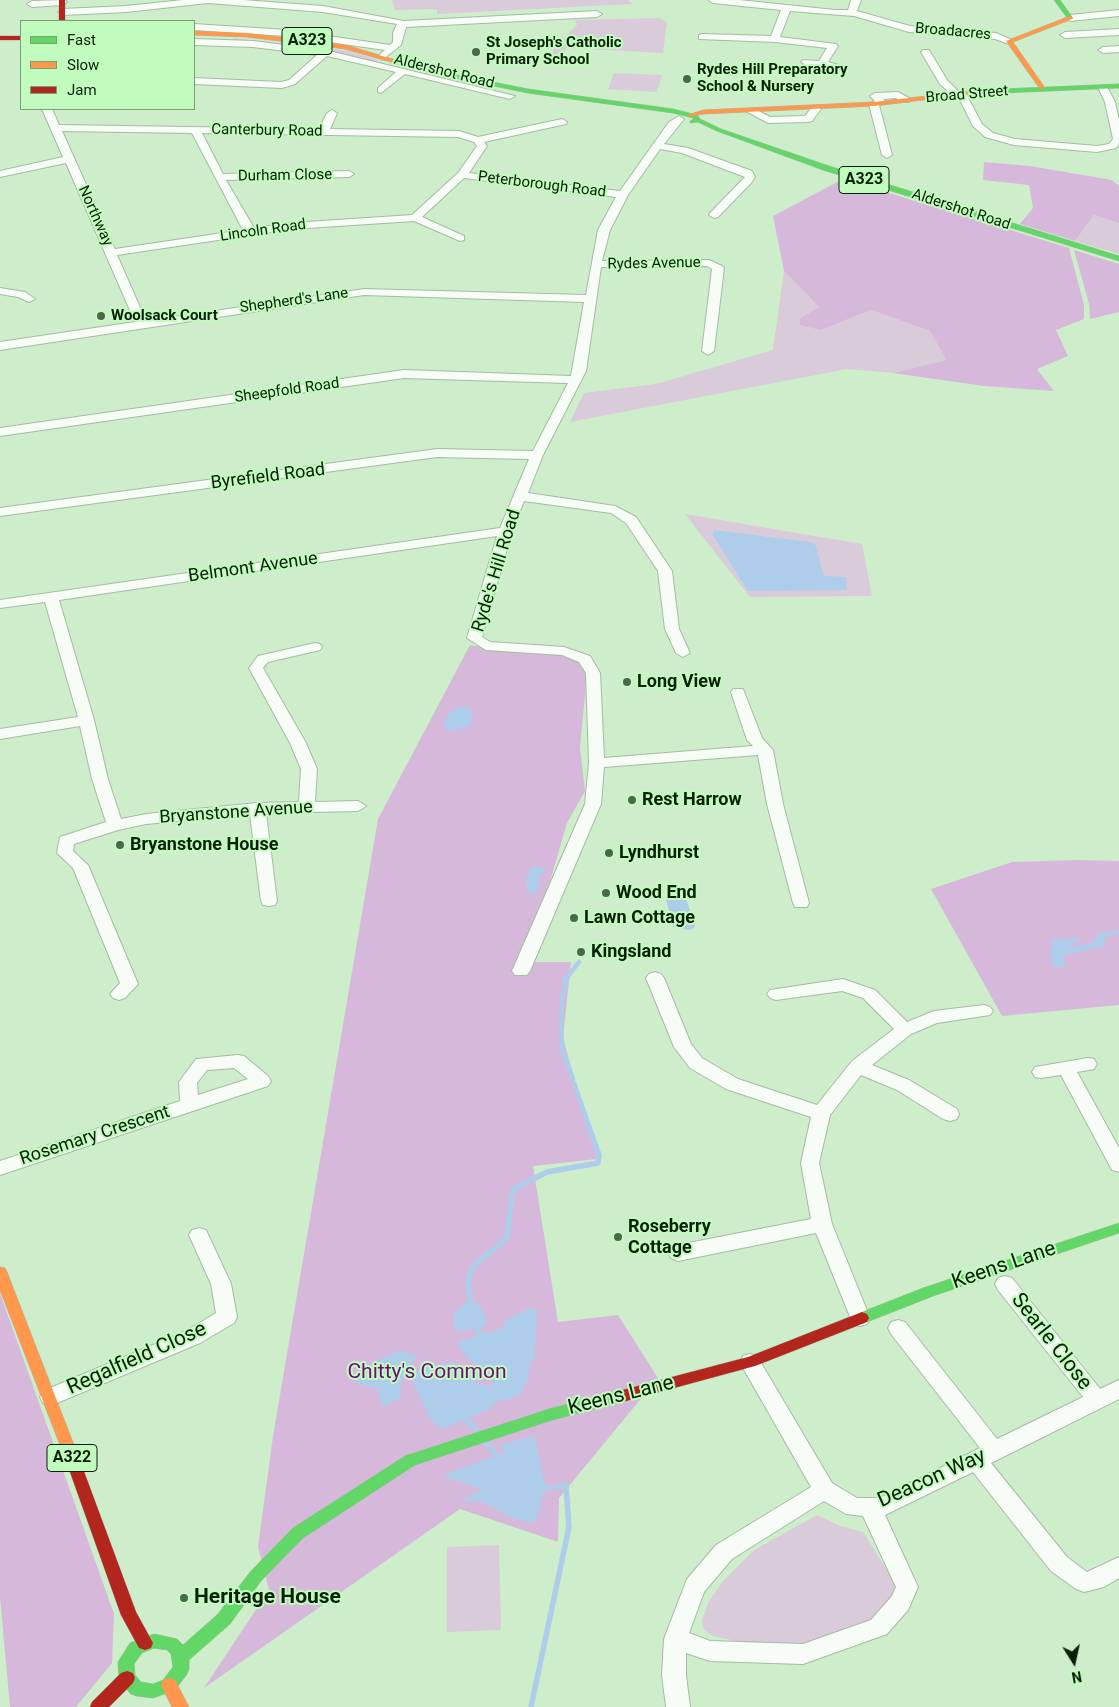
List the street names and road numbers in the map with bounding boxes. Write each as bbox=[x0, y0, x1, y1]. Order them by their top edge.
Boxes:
street label: Broadacres bbox=[914, 20, 992, 44]
road number: A323 bbox=[282, 27, 332, 54]
street label: Aldershot Road bbox=[392, 51, 496, 93]
street label: Broad Street bbox=[925, 82, 1009, 108]
street label: Canterbury Road bbox=[211, 121, 323, 141]
street label: Durham Close bbox=[238, 166, 332, 186]
road number: A323 bbox=[839, 166, 889, 194]
street label: Peterborough Road bbox=[477, 168, 607, 202]
street label: Northway bbox=[74, 183, 116, 249]
street label: Aldershot Road bbox=[909, 186, 1013, 234]
street label: Lincoln Road bbox=[219, 216, 307, 246]
street label: Rydes Avenue bbox=[607, 254, 701, 274]
street label: Shepherd's Lane bbox=[239, 284, 349, 318]
street label: Sheepfold Road bbox=[234, 375, 340, 407]
street label: Byrefield Road bbox=[210, 459, 326, 495]
street label: Ryde's Hill Road bbox=[468, 507, 526, 635]
street label: Belmont Avenue bbox=[187, 548, 319, 588]
street label: Bryanstone Avenue bbox=[159, 797, 313, 829]
street label: Rosemary Crescent bbox=[17, 1102, 173, 1170]
street label: Keens Lane bbox=[949, 1236, 1059, 1296]
street label: Searle Close bbox=[1005, 1288, 1097, 1396]
street label: Regalfield Close bbox=[63, 1317, 211, 1401]
street label: Keens Lane bbox=[565, 1371, 677, 1421]
street label: Deacon Way bbox=[874, 1444, 990, 1514]
road number: A322 bbox=[47, 1445, 97, 1472]

